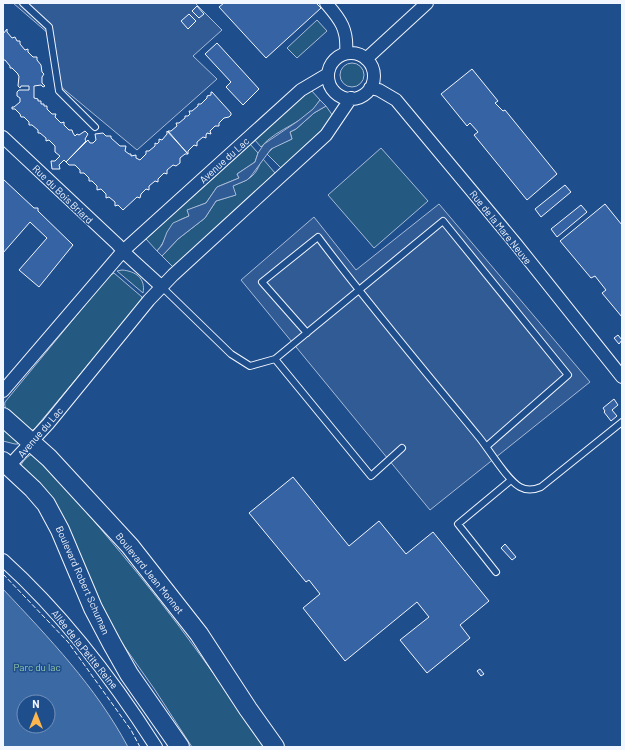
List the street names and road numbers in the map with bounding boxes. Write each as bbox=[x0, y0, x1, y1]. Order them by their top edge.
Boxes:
street label: Avenue du Lac bbox=[197, 135, 251, 185]
street label: Rue du Bois Briard bbox=[30, 162, 96, 226]
street label: Rue de la Mare Neuve bbox=[468, 188, 534, 266]
street label: Avenue du Lac bbox=[15, 404, 65, 460]
street label: Boulevard Robert Schuman bbox=[54, 524, 112, 636]
street label: Boulevard Jean Monnet bbox=[114, 530, 187, 616]
street label: Allée de la Petite Reine bbox=[49, 607, 121, 691]

